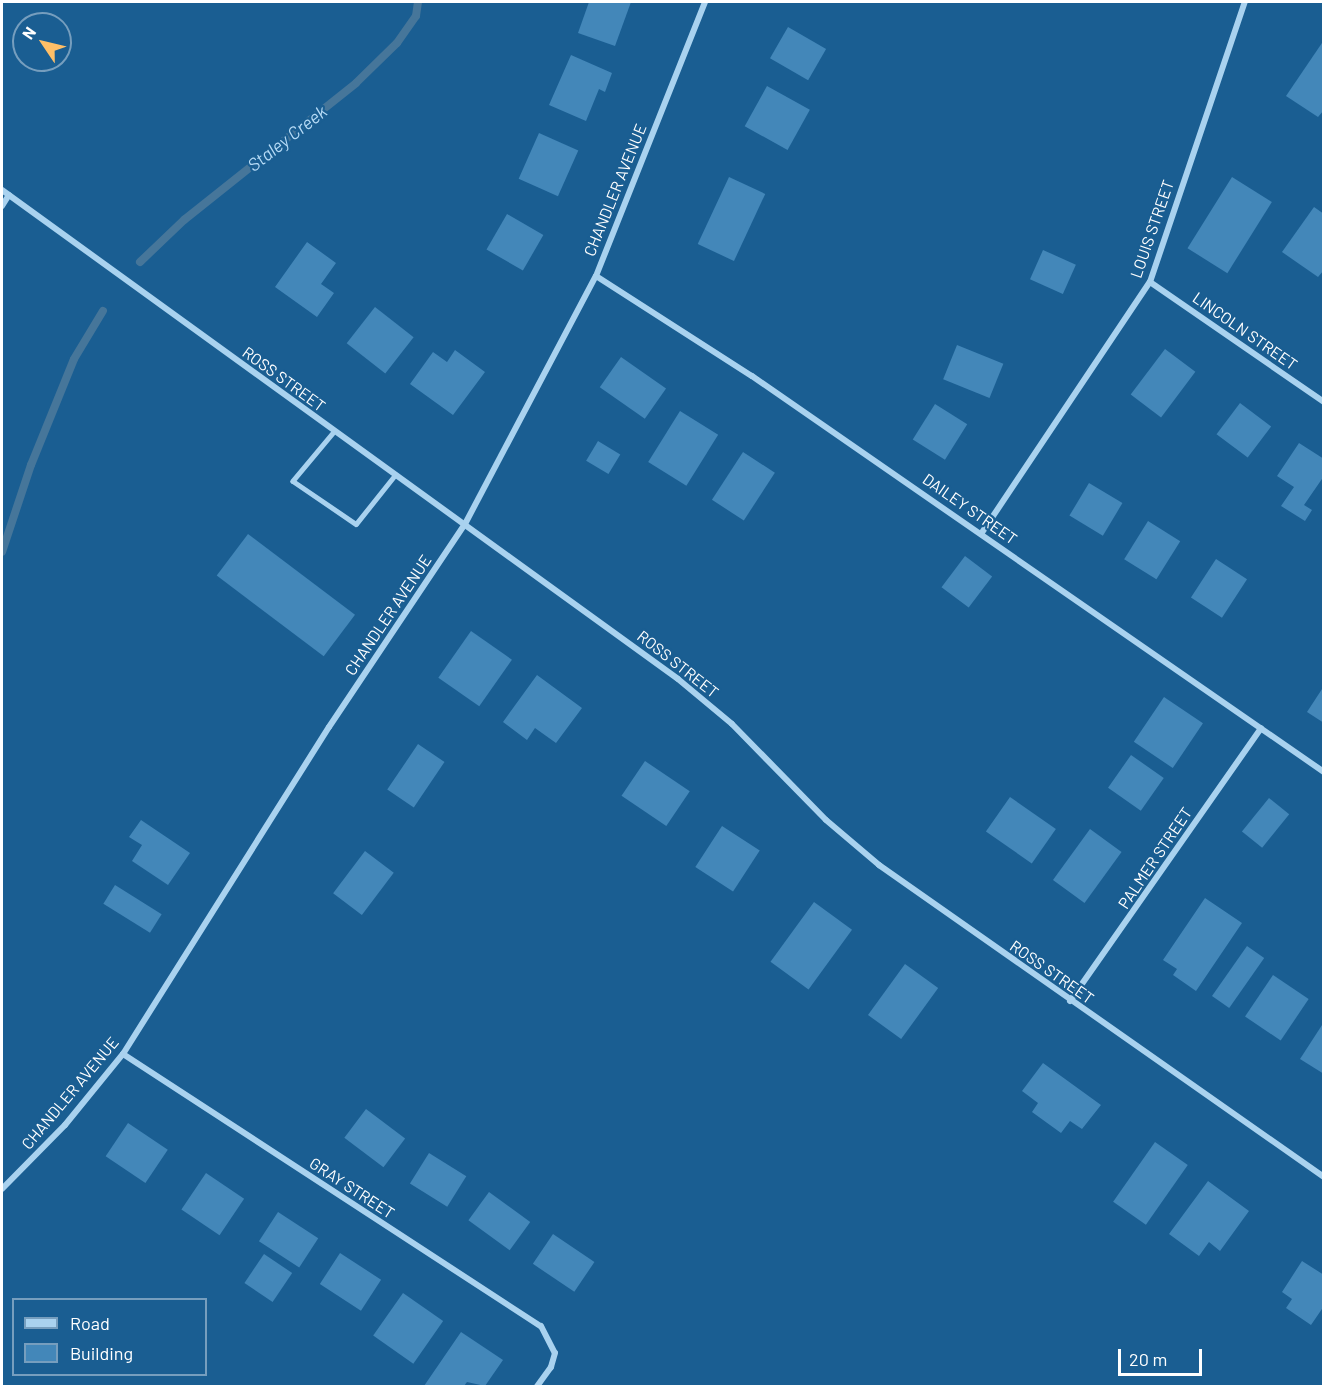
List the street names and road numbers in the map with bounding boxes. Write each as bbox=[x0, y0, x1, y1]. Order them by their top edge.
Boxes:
street label: CHANDLER AVENUE bbox=[580, 121, 650, 259]
street label: LOUIS STREET bbox=[1126, 177, 1178, 281]
street label: LINCOLN STREET bbox=[1189, 288, 1301, 374]
street label: ROSS STREET bbox=[239, 342, 329, 416]
street label: DAILEY STREET bbox=[919, 469, 1021, 549]
street label: CHANDLER AVENUE bbox=[341, 551, 435, 679]
street label: ROSS STREET bbox=[633, 626, 723, 702]
street label: PALMER STREET bbox=[1114, 804, 1196, 912]
street label: ROSS STREET bbox=[1006, 936, 1098, 1008]
street label: CHANDLER AVENUE bbox=[17, 1033, 123, 1153]
street label: GRAY STREET bbox=[306, 1153, 398, 1223]

